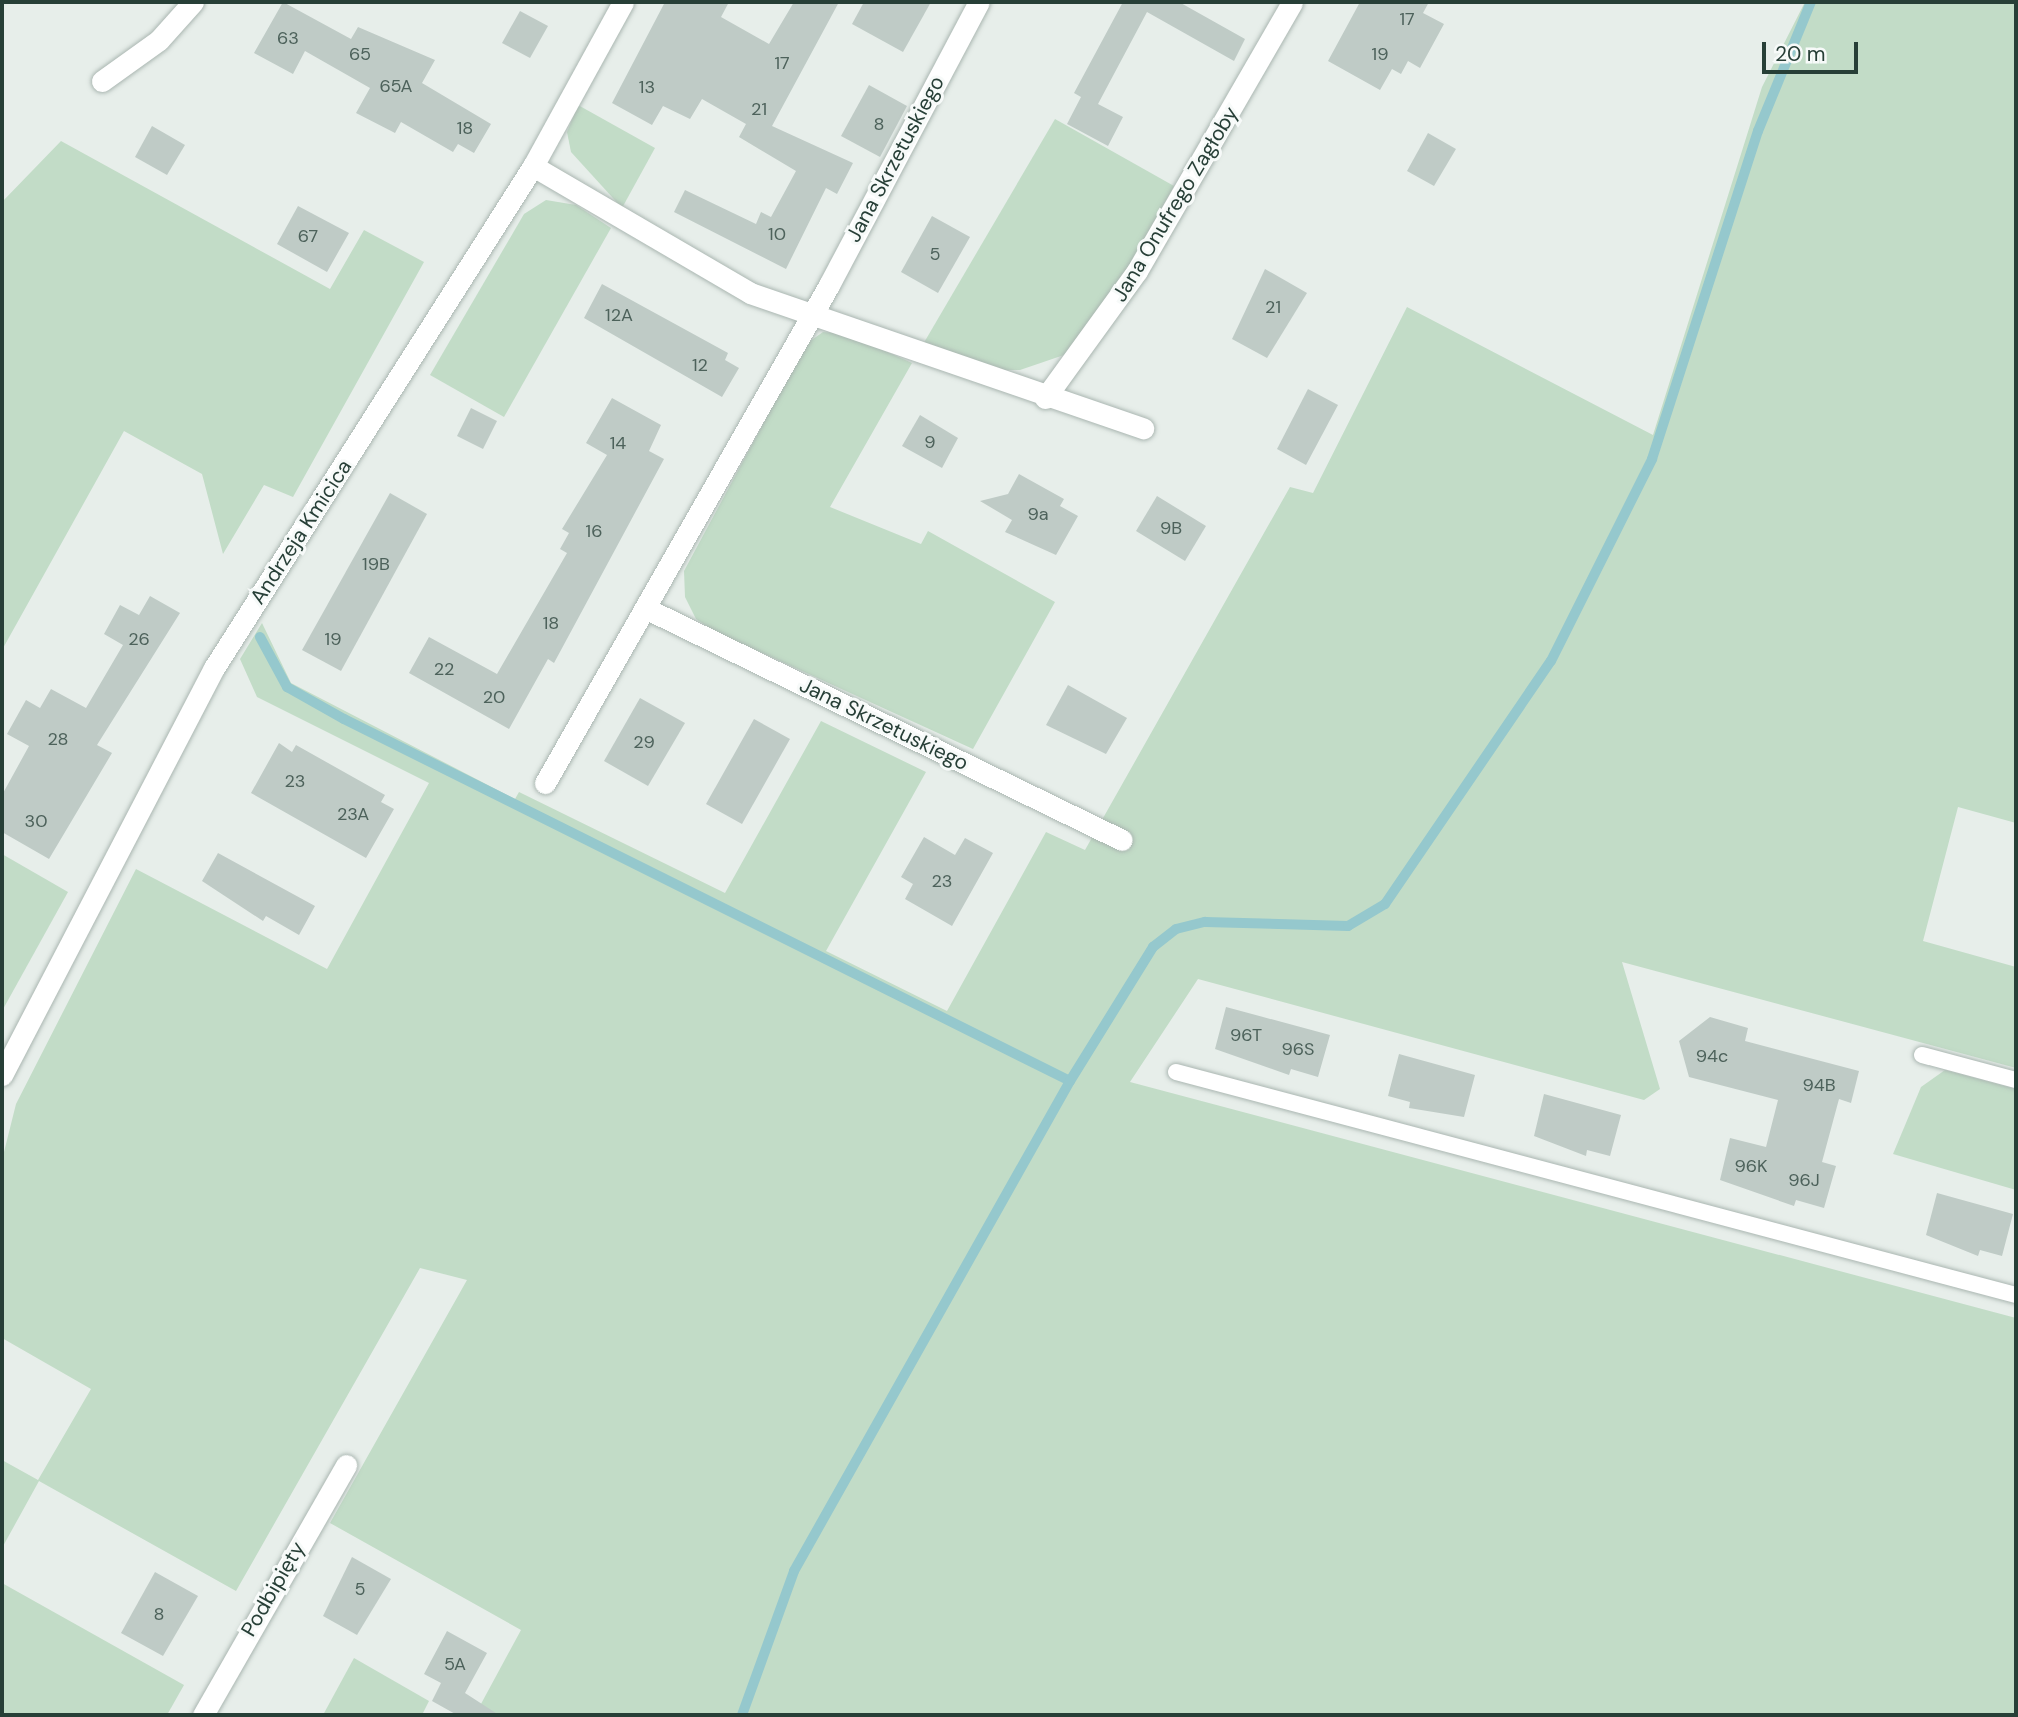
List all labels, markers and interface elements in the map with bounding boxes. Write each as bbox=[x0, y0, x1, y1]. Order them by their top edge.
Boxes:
house number: 17 bbox=[1399, 8, 1415, 30]
house number: 63 bbox=[277, 27, 299, 49]
scale bar bbox=[1766, 28, 1862, 72]
text: 20 m bbox=[1775, 40, 1826, 68]
house number: 65 bbox=[349, 43, 371, 65]
house number: 19 bbox=[1372, 43, 1388, 65]
house number: 17 bbox=[774, 52, 790, 74]
street label: Jana Skrzetuskiego bbox=[841, 72, 949, 246]
house number: 65A bbox=[379, 75, 413, 97]
house number: 13 bbox=[639, 76, 655, 98]
house number: 21 bbox=[751, 98, 767, 120]
street label: Jana Onufrego Zagłoby bbox=[1107, 102, 1243, 306]
house number: 8 bbox=[874, 113, 884, 135]
house number: 18 bbox=[457, 117, 473, 139]
house number: 10 bbox=[768, 223, 786, 245]
house number: 67 bbox=[298, 225, 318, 247]
house number: 5 bbox=[930, 243, 940, 265]
house number: 21 bbox=[1265, 296, 1281, 318]
house number: 12A bbox=[605, 304, 633, 326]
house number: 12 bbox=[692, 354, 708, 376]
house number: 9 bbox=[924, 431, 936, 453]
house number: 14 bbox=[610, 432, 626, 454]
street label: Andrzeja Kmicica bbox=[245, 455, 357, 609]
house number: 9a bbox=[1027, 503, 1049, 525]
house number: 9B bbox=[1160, 517, 1182, 539]
house number: 16 bbox=[586, 520, 602, 542]
house number: 19B bbox=[362, 553, 390, 575]
house number: 18 bbox=[543, 612, 559, 634]
house number: 26 bbox=[128, 628, 150, 650]
house number: 19 bbox=[325, 628, 341, 650]
house number: 22 bbox=[434, 658, 454, 680]
street label: Jana Skrzetuskiego bbox=[795, 672, 973, 776]
house number: 20 bbox=[483, 686, 505, 708]
house number: 28 bbox=[47, 728, 69, 750]
house number: 29 bbox=[633, 731, 655, 753]
house number: 23 bbox=[284, 770, 306, 792]
house number: 23A bbox=[337, 803, 369, 825]
house number: 30 bbox=[25, 810, 47, 832]
house number: 23 bbox=[931, 870, 953, 892]
house number: 96T bbox=[1230, 1024, 1262, 1046]
house number: 96S bbox=[1281, 1038, 1315, 1060]
house number: 94c bbox=[1696, 1045, 1728, 1067]
house number: 94B bbox=[1802, 1074, 1836, 1096]
house number: 96K bbox=[1734, 1155, 1768, 1177]
house number: 96J bbox=[1788, 1169, 1820, 1191]
street label: Podbipięty bbox=[236, 1537, 310, 1641]
house number: 5 bbox=[355, 1578, 365, 1600]
house number: 8 bbox=[154, 1603, 164, 1625]
house number: 5A bbox=[444, 1653, 466, 1675]

